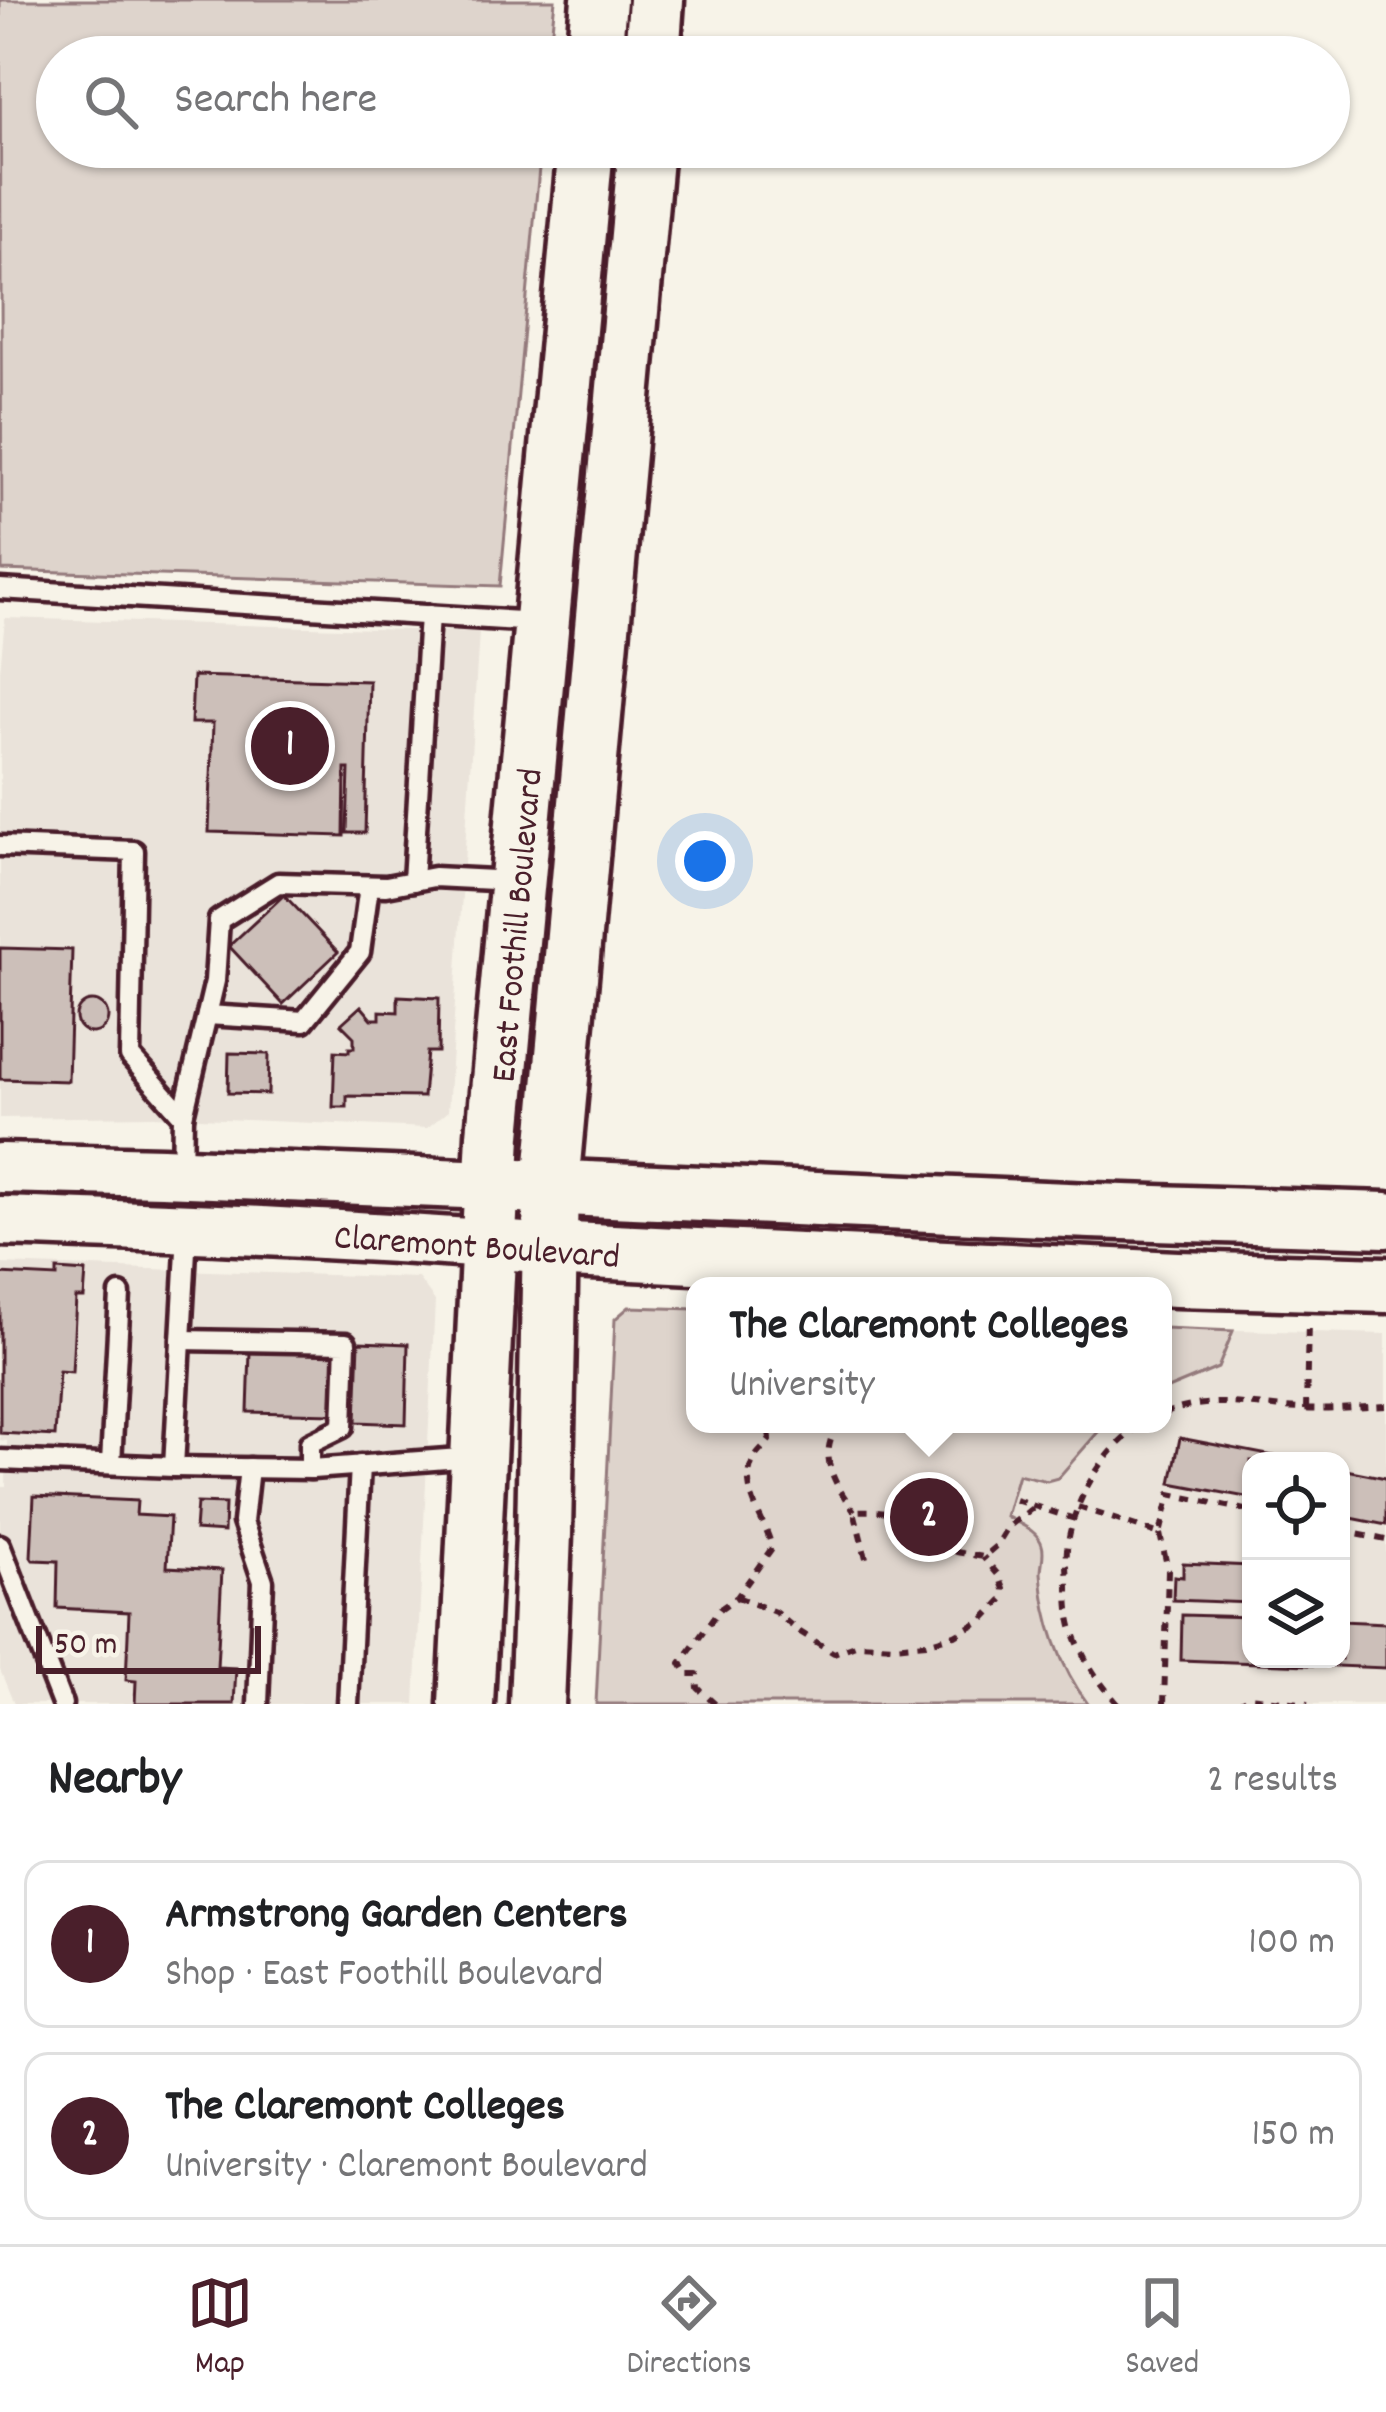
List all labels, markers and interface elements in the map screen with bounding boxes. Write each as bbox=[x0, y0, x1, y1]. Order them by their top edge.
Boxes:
search box bbox=[36, 36, 1350, 168]
icon: search bbox=[78, 69, 144, 135]
text: Search here bbox=[174, 70, 377, 134]
pin: 1 bbox=[251, 701, 329, 791]
street label: East Foothill Boulevard bbox=[480, 766, 560, 1085]
your location bbox=[675, 831, 735, 891]
street label: Claremont Boulevard bbox=[332, 1214, 621, 1286]
popup bbox=[686, 1277, 1172, 1433]
text: The Claremont Colleges bbox=[729, 1296, 1129, 1360]
text: University bbox=[729, 1360, 875, 1415]
map controls bbox=[1242, 1452, 1350, 1668]
button: locate bbox=[1242, 1452, 1350, 1560]
pin: 2 bbox=[890, 1472, 968, 1562]
button: layers bbox=[1242, 1560, 1350, 1668]
scale bar bbox=[36, 1620, 261, 1673]
text: 50 m bbox=[54, 1623, 118, 1670]
text: Nearby bbox=[48, 1746, 181, 1818]
text: 2 results bbox=[1207, 1755, 1338, 1810]
text: Armstrong Garden Centers bbox=[165, 1885, 628, 1949]
text: 1 bbox=[86, 1917, 94, 1972]
text: 100 m bbox=[1248, 1917, 1335, 1972]
text: Shop · East Foothill Boulevard bbox=[165, 1949, 603, 2004]
text: The Claremont Colleges bbox=[165, 2077, 565, 2141]
text: 2 bbox=[81, 2109, 99, 2164]
text: 150 m bbox=[1251, 2109, 1335, 2164]
text: University · Claremont Boulevard bbox=[165, 2141, 648, 2196]
tab: Map bbox=[187, 2270, 253, 2389]
tab: Directions bbox=[627, 2270, 752, 2389]
tab: Saved bbox=[1125, 2270, 1199, 2389]

